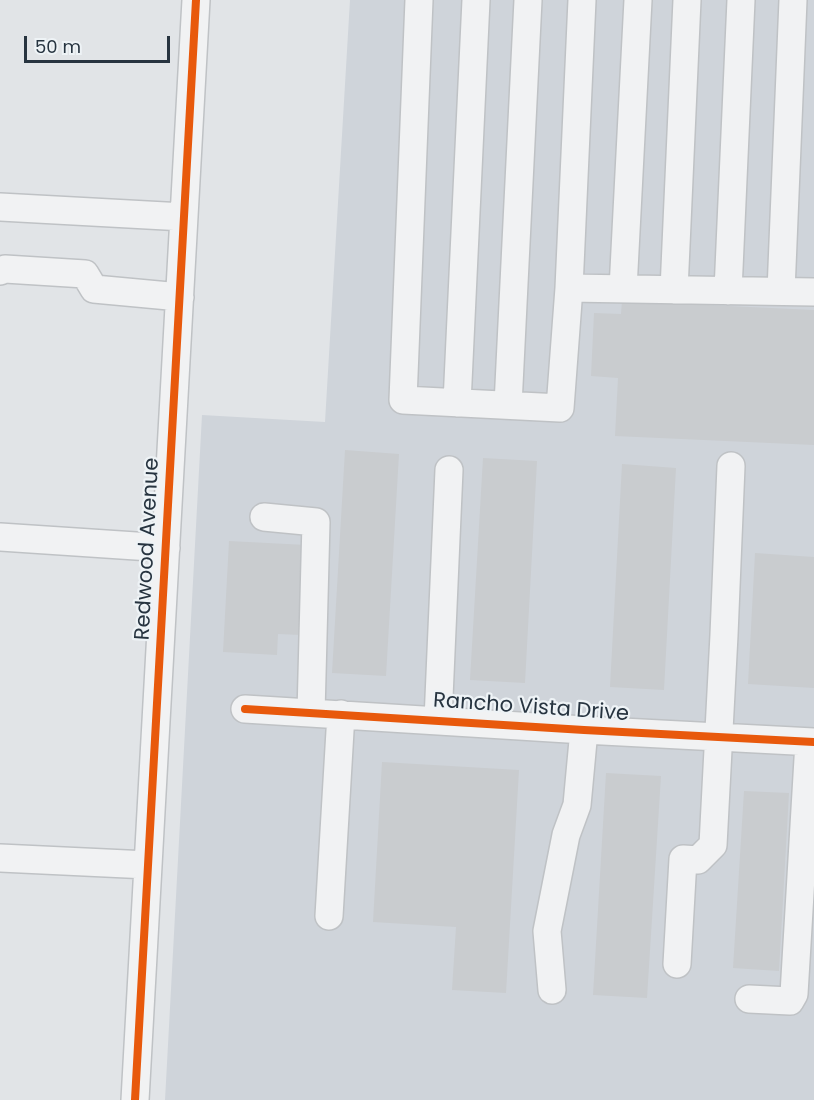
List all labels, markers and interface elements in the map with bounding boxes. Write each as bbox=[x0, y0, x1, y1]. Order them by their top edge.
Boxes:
scale bar bbox=[27, 24, 172, 62]
text: 50 m bbox=[35, 34, 81, 59]
street label: Redwood Avenue bbox=[131, 457, 165, 641]
street label: Rancho Vista Drive bbox=[432, 689, 630, 727]

